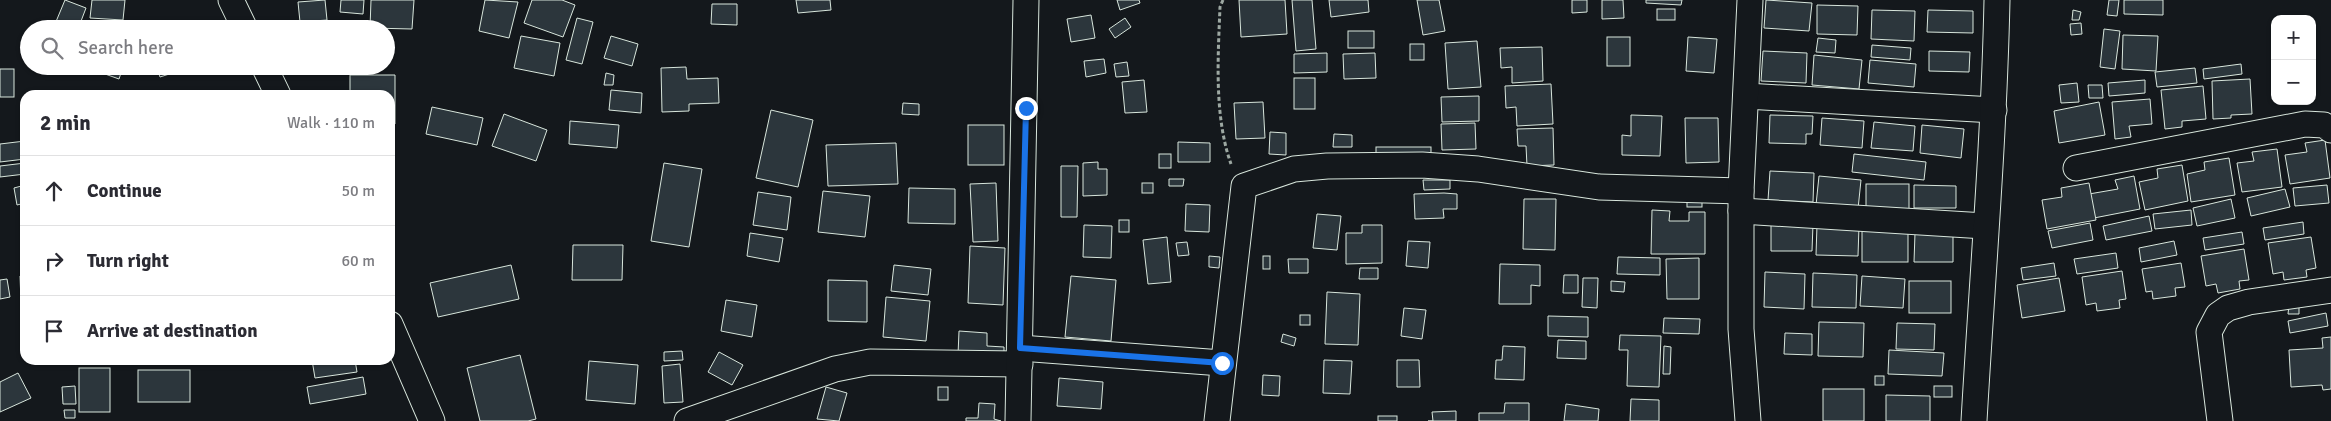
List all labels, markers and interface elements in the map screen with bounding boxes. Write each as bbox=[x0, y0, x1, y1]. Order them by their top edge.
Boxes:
map controls bbox=[2271, 15, 2316, 105]
button: + bbox=[2271, 15, 2316, 60]
search box bbox=[20, 20, 395, 75]
icon: search bbox=[38, 34, 66, 62]
text: Search here bbox=[78, 36, 174, 60]
button: − bbox=[2271, 60, 2316, 105]
route end bbox=[1015, 97, 1038, 120]
text: 2 min bbox=[40, 110, 91, 136]
text: Walk · 110 m bbox=[287, 113, 375, 133]
icon: ahead bbox=[40, 177, 68, 205]
text: Continue bbox=[87, 179, 162, 203]
text: 50 m bbox=[341, 181, 375, 201]
icon: right bbox=[40, 247, 68, 275]
text: Turn right bbox=[87, 249, 169, 273]
text: 60 m bbox=[341, 251, 375, 271]
icon: arrive bbox=[40, 317, 68, 345]
text: Arrive at destination bbox=[87, 319, 258, 343]
route start bbox=[1211, 352, 1234, 375]

